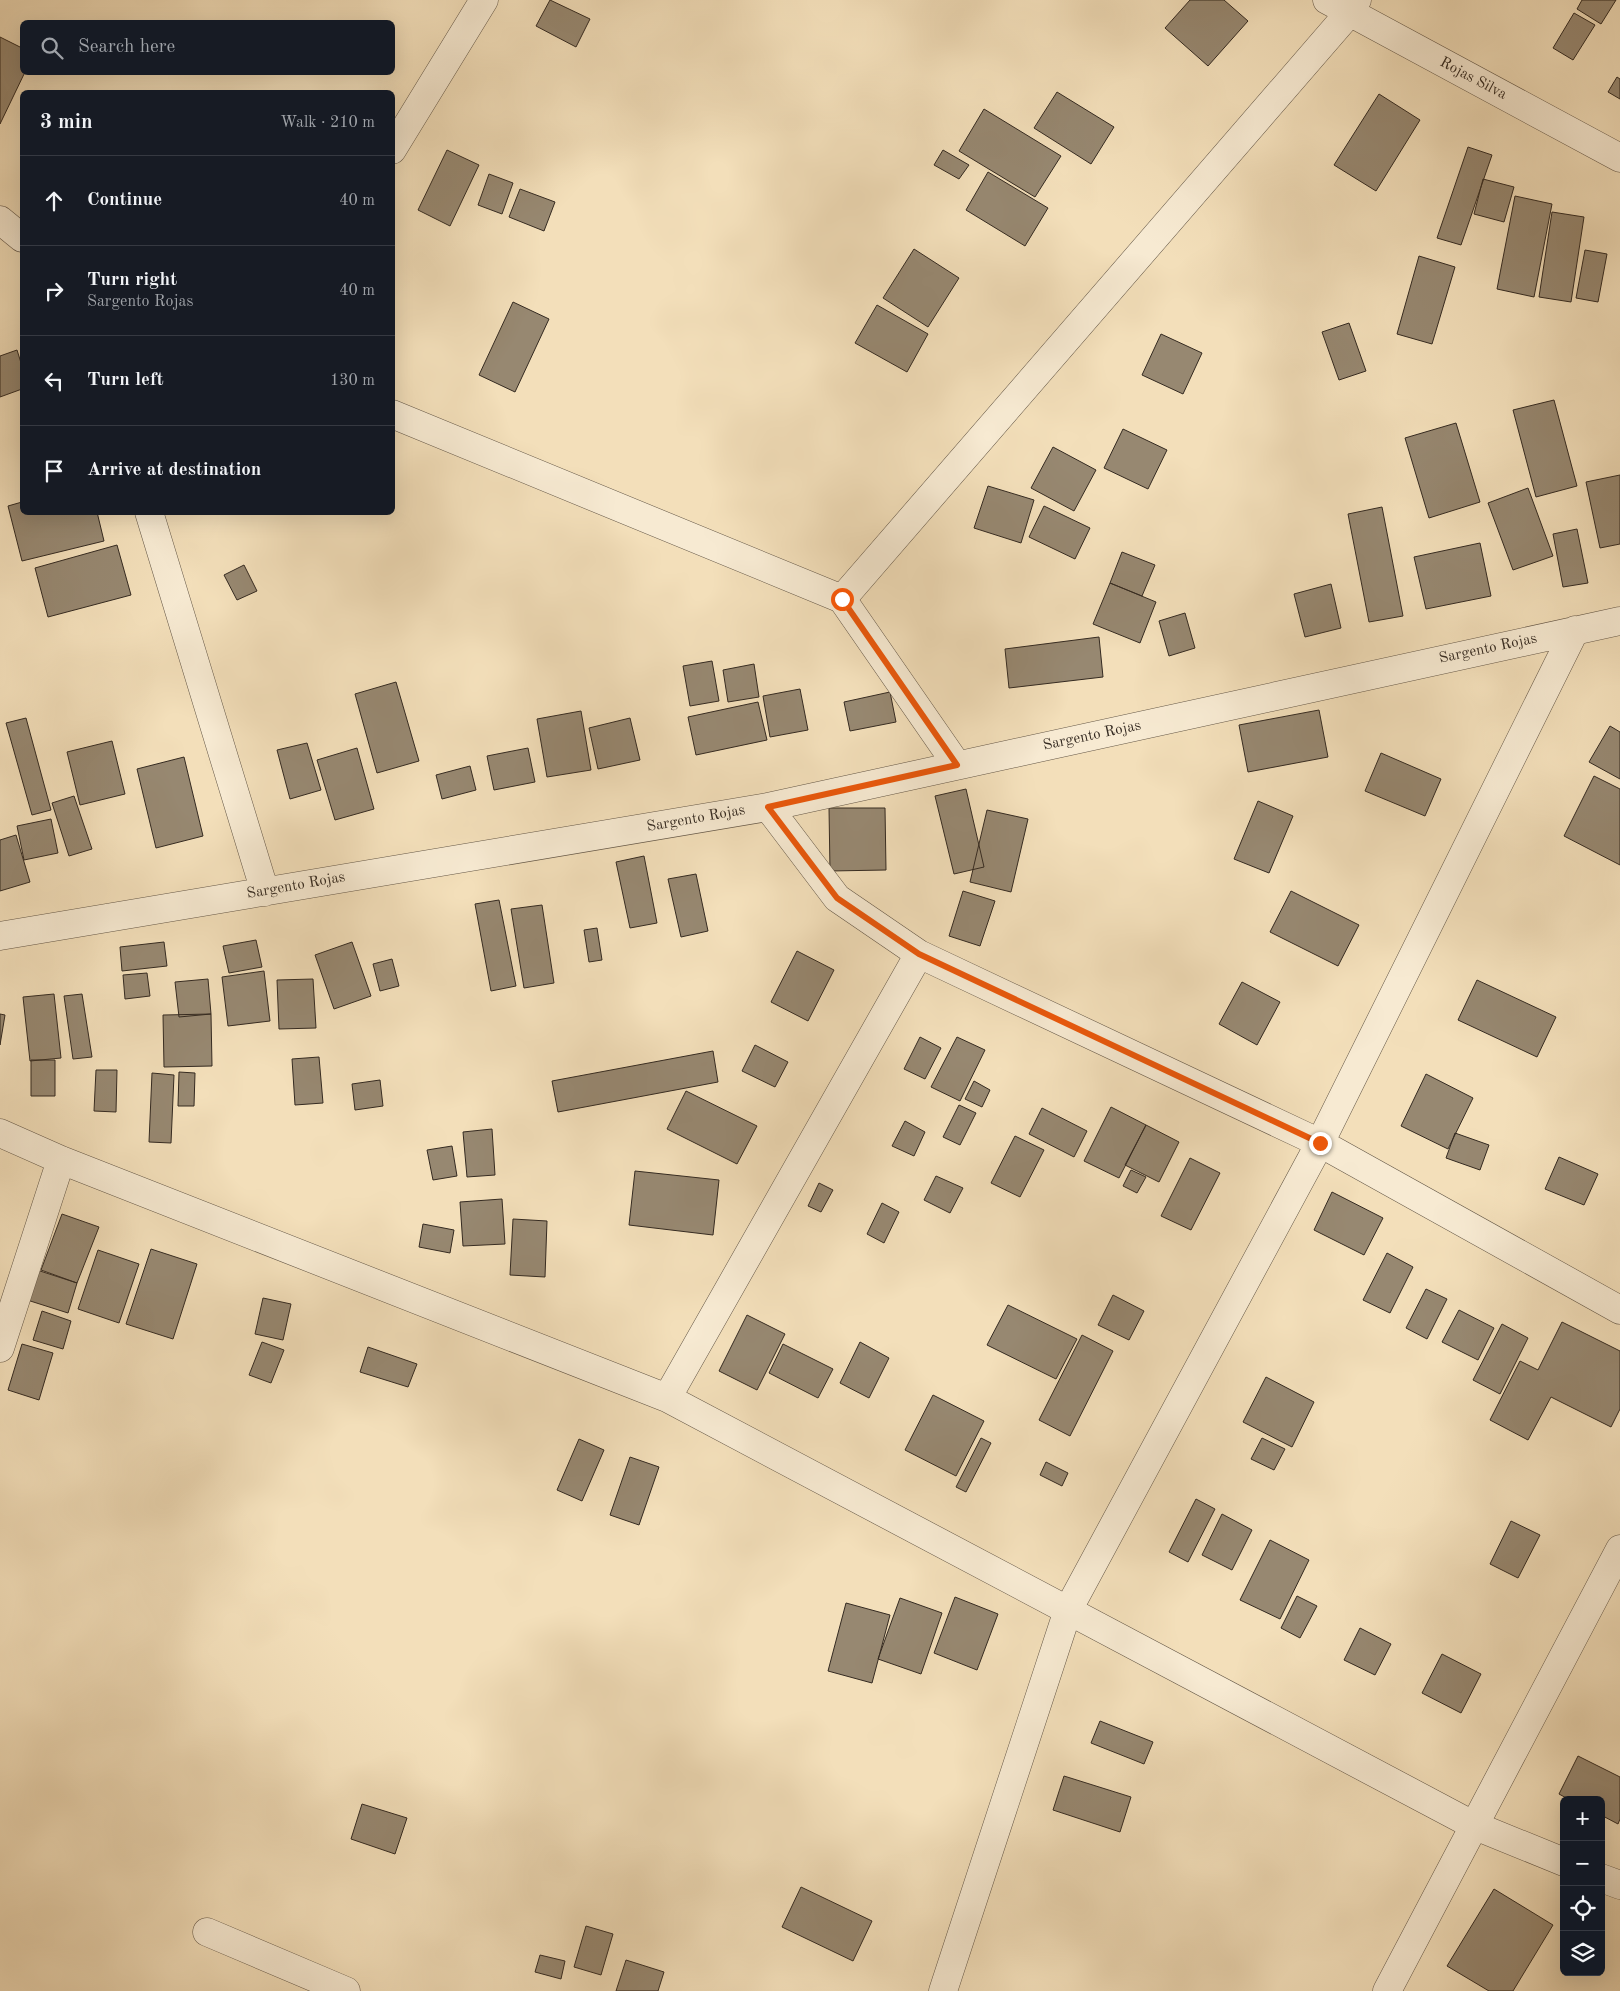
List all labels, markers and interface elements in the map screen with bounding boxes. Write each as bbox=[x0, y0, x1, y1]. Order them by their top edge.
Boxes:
search box bbox=[20, 20, 395, 75]
icon: search bbox=[38, 34, 66, 62]
text: Search here bbox=[78, 38, 175, 57]
street label: Rojas Silva bbox=[1437, 55, 1509, 103]
text: 3 min bbox=[40, 112, 93, 133]
text: Walk · 210 m bbox=[280, 115, 375, 131]
icon: ahead bbox=[40, 187, 68, 215]
text: Continue bbox=[87, 191, 162, 210]
text: 40 m bbox=[339, 193, 375, 209]
text: Turn right bbox=[87, 271, 177, 290]
icon: right bbox=[40, 277, 68, 305]
text: 40 m bbox=[339, 283, 375, 299]
text: Sargento Rojas bbox=[87, 294, 193, 310]
icon: left bbox=[40, 367, 68, 395]
text: Turn left bbox=[87, 371, 164, 390]
text: 130 m bbox=[330, 373, 375, 389]
icon: arrive bbox=[40, 457, 68, 485]
text: Arrive at destination bbox=[87, 461, 261, 480]
route start bbox=[831, 588, 854, 611]
street label: Sargento Rojas bbox=[1438, 631, 1538, 667]
street label: Sargento Rojas bbox=[1042, 718, 1142, 754]
street label: Sargento Rojas bbox=[646, 803, 746, 835]
street label: Sargento Rojas bbox=[246, 870, 346, 902]
route end bbox=[1309, 1132, 1332, 1155]
map controls bbox=[1560, 1796, 1605, 1976]
button: + bbox=[1560, 1796, 1605, 1841]
button: − bbox=[1560, 1841, 1605, 1886]
button: locate bbox=[1560, 1886, 1605, 1931]
button: layers bbox=[1560, 1931, 1605, 1976]

